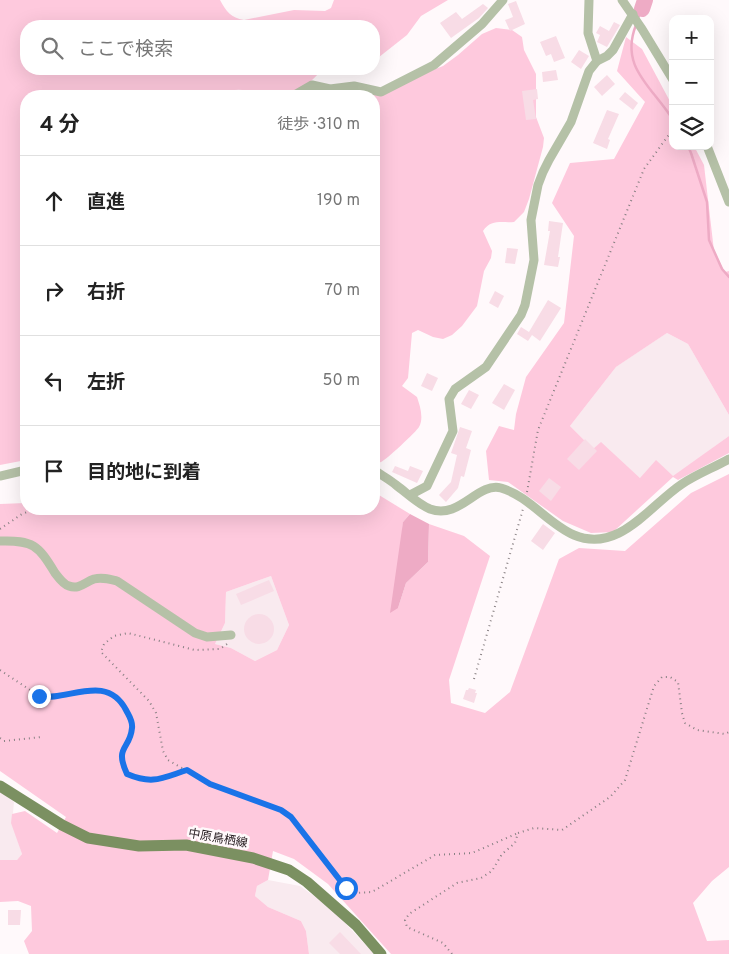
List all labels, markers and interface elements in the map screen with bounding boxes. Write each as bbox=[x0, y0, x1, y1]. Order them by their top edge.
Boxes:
map controls bbox=[669, 15, 714, 150]
button: + bbox=[669, 15, 714, 60]
search box bbox=[20, 20, 380, 75]
icon: search bbox=[38, 34, 66, 62]
text: ここで検索 bbox=[78, 38, 173, 62]
button: − bbox=[669, 60, 714, 105]
button: layers bbox=[669, 105, 714, 150]
text: 4 分 bbox=[40, 112, 80, 139]
text: 徒歩 · 310 m bbox=[277, 115, 360, 135]
icon: ahead bbox=[40, 187, 68, 215]
text: 直進 bbox=[87, 191, 125, 215]
text: 190 m bbox=[317, 191, 360, 211]
icon: right bbox=[40, 277, 68, 305]
text: 右折 bbox=[87, 281, 125, 305]
text: 70 m bbox=[325, 281, 360, 301]
icon: left bbox=[40, 367, 68, 395]
text: 左折 bbox=[87, 371, 125, 395]
text: 50 m bbox=[323, 371, 360, 391]
icon: arrive bbox=[40, 457, 68, 485]
text: 目的地に到着 bbox=[87, 461, 201, 485]
route end bbox=[28, 685, 51, 708]
street label: 中原鳥栖線 bbox=[187, 826, 249, 852]
route start bbox=[335, 877, 358, 900]

